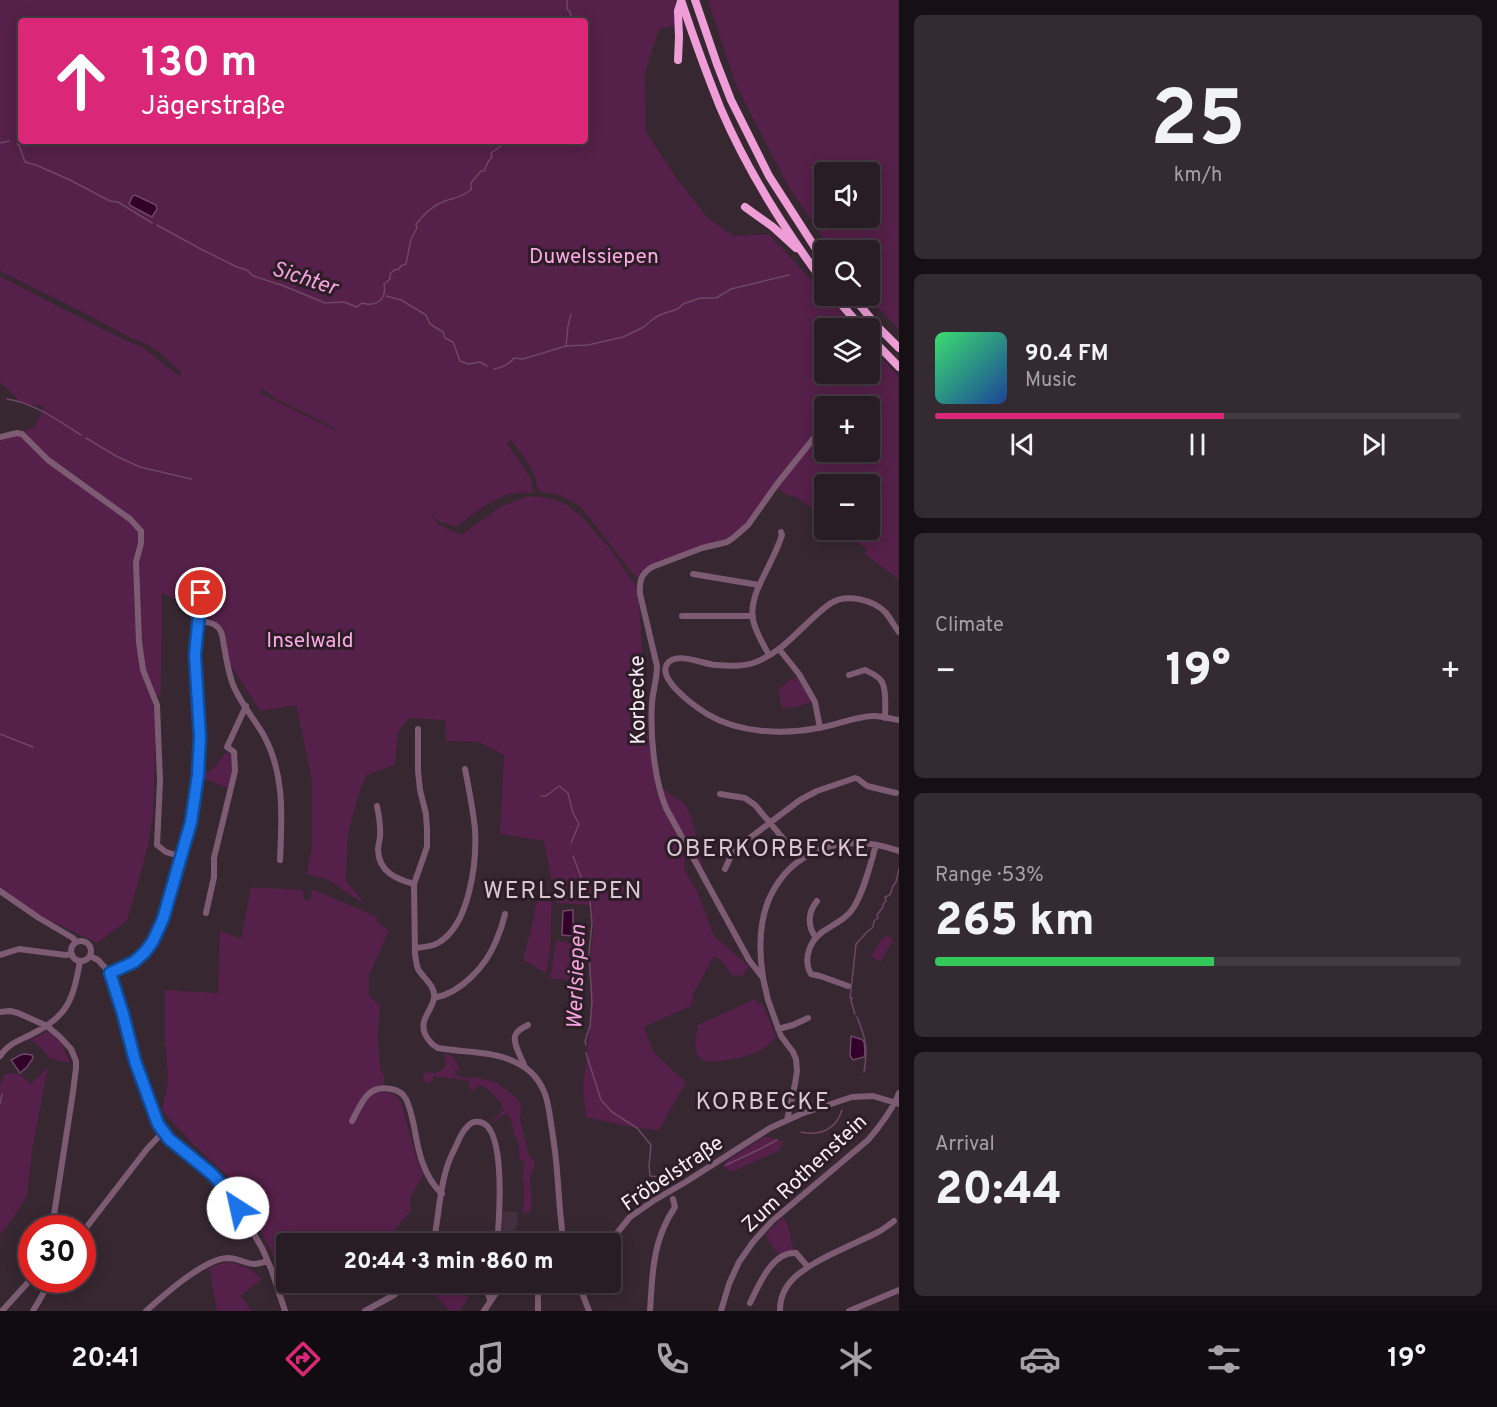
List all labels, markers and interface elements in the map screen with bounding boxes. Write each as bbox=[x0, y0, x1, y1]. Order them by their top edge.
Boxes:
text: 130 m bbox=[141, 38, 257, 91]
icon: ahead bbox=[42, 42, 120, 120]
text: 25 bbox=[1150, 74, 1246, 173]
text: Jägerstraße bbox=[141, 90, 285, 124]
map controls bbox=[814, 162, 880, 540]
button: sound bbox=[814, 162, 880, 228]
text: km/h bbox=[1174, 163, 1222, 189]
button: search bbox=[814, 240, 880, 306]
park label: Duwelssiepen bbox=[529, 244, 659, 271]
water label: Sichter bbox=[268, 256, 342, 303]
button: layers bbox=[814, 318, 880, 384]
text: 90.4 FM bbox=[1025, 341, 1109, 368]
text: Music bbox=[1025, 368, 1077, 394]
button: + bbox=[814, 396, 880, 462]
icon: previous bbox=[1006, 428, 1039, 461]
icon: pause bbox=[1181, 428, 1214, 461]
icon: next bbox=[1357, 428, 1390, 461]
button: − bbox=[814, 474, 880, 540]
pin bbox=[175, 567, 226, 618]
icon: arrive bbox=[184, 576, 217, 609]
text: Climate bbox=[935, 613, 1004, 639]
park label: Inselwald bbox=[266, 628, 354, 655]
text: 19° bbox=[1165, 644, 1231, 701]
text: − bbox=[935, 652, 956, 694]
text: + bbox=[1440, 652, 1461, 694]
street label: Korbecke bbox=[624, 655, 653, 745]
district label: OBERKORBECKE bbox=[666, 835, 870, 865]
text: Range · 53% bbox=[935, 863, 1044, 889]
district label: WERLSIEPEN bbox=[483, 877, 643, 907]
text: 265 km bbox=[935, 894, 1095, 951]
water label: Werlsiepen bbox=[562, 924, 593, 1030]
district label: KORBECKE bbox=[695, 1088, 831, 1118]
street label: Zum Rothenstein bbox=[737, 1109, 873, 1239]
street label: Fröbelstraße bbox=[617, 1130, 729, 1218]
text: Arrival bbox=[935, 1132, 995, 1158]
text: 20:44 bbox=[935, 1163, 1062, 1220]
position arrow bbox=[206, 1176, 270, 1240]
speed limit sign: 30 bbox=[18, 1215, 96, 1293]
text: 20:44 · 3 min · 860 m bbox=[344, 1249, 553, 1276]
icon: directions bbox=[282, 1338, 324, 1380]
icon: music bbox=[466, 1338, 508, 1380]
icon: phone bbox=[651, 1338, 693, 1380]
icon: climate bbox=[835, 1338, 877, 1380]
icon: car bbox=[1019, 1338, 1061, 1380]
icon: filters bbox=[1203, 1338, 1245, 1380]
text: 20:41 bbox=[71, 1342, 140, 1376]
text: 19° bbox=[1387, 1342, 1426, 1376]

